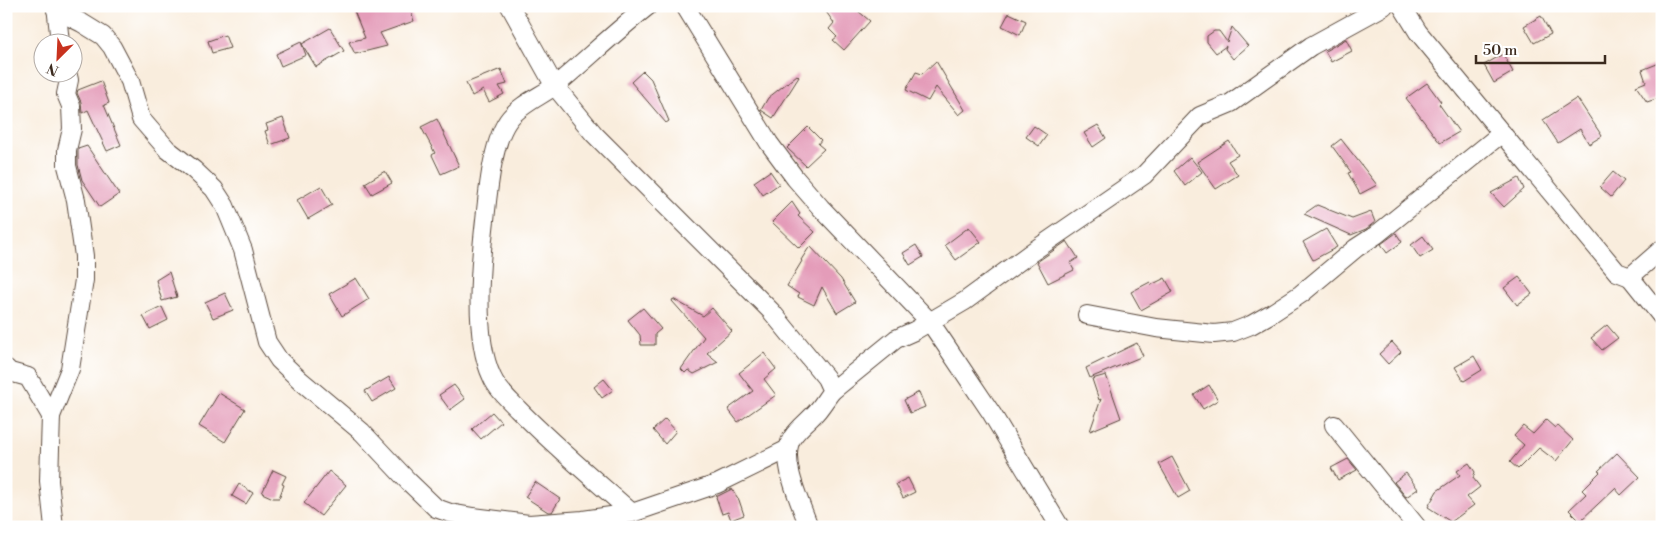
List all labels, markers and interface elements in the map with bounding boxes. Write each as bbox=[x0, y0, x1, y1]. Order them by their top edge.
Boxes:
north arrow bbox=[32, 32, 82, 82]
scale bar bbox=[1476, 32, 1604, 64]
text: 50 m bbox=[1483, 41, 1517, 60]
text: N bbox=[44, 58, 62, 79]

